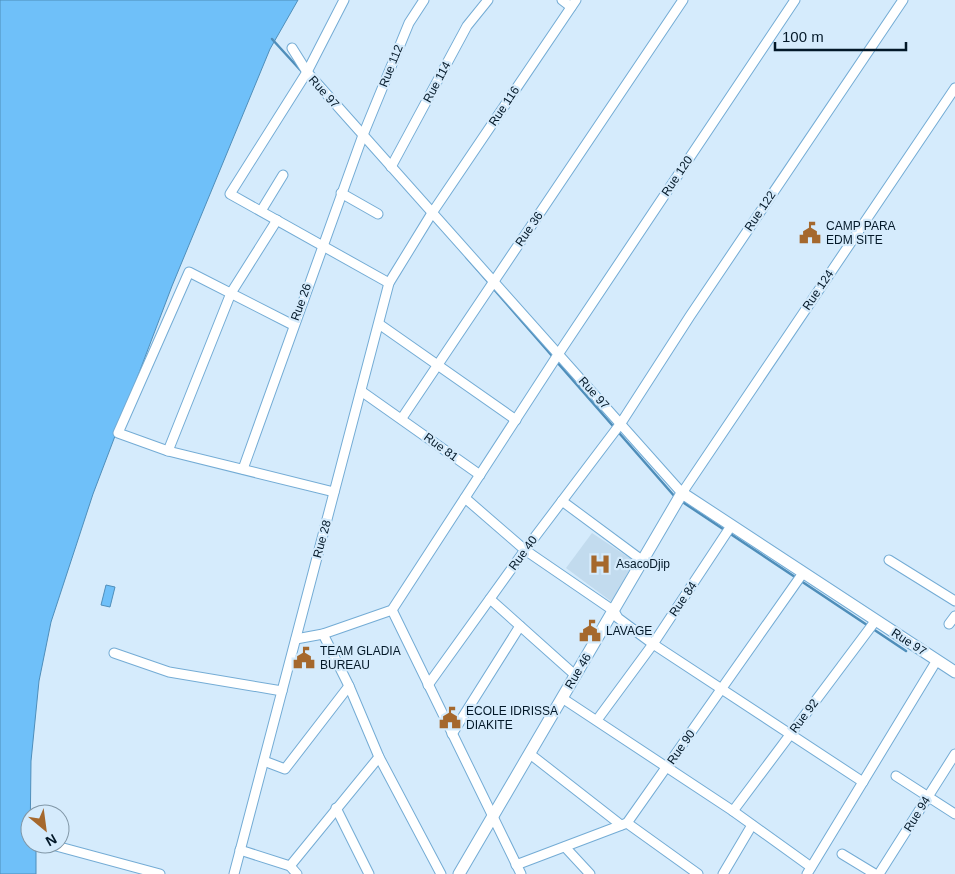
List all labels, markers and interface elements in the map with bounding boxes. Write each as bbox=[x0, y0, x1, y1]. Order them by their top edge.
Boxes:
scale bar bbox=[775, 20, 906, 52]
text: 100 m bbox=[782, 28, 824, 45]
street label: Rue 112 bbox=[376, 42, 406, 89]
street label: Rue 114 bbox=[420, 59, 454, 105]
street label: Rue 97 bbox=[306, 73, 342, 111]
street label: Rue 116 bbox=[486, 83, 522, 128]
street label: Rue 120 bbox=[659, 153, 696, 199]
street label: Rue 122 bbox=[742, 188, 779, 234]
street label: Rue 36 bbox=[512, 209, 546, 249]
place label: CAMP PARA EDM SITE bbox=[826, 219, 896, 247]
public building icon: CAMP PARA EDM SITE bbox=[797, 220, 823, 246]
street label: Rue 124 bbox=[800, 267, 837, 313]
street label: Rue 26 bbox=[288, 281, 314, 323]
street label: Rue 97 bbox=[576, 374, 612, 412]
street label: Rue 81 bbox=[421, 430, 461, 464]
street label: Rue 28 bbox=[310, 518, 334, 560]
street label: Rue 40 bbox=[506, 533, 540, 573]
hospital icon: AsacoDjip bbox=[587, 551, 613, 577]
place label: AsacoDjip bbox=[616, 557, 670, 571]
street label: Rue 84 bbox=[666, 579, 700, 619]
public building icon: LAVAGE bbox=[577, 618, 603, 644]
place label: LAVAGE bbox=[606, 624, 652, 638]
street label: Rue 97 bbox=[889, 626, 929, 659]
place label: TEAM GLADIA BUREAU bbox=[320, 644, 401, 672]
public building icon: TEAM GLADIA BUREAU bbox=[291, 645, 317, 671]
street label: Rue 46 bbox=[562, 651, 594, 691]
street label: Rue 92 bbox=[787, 696, 821, 736]
place label: ECOLE IDRISSA DIAKITE bbox=[466, 704, 558, 732]
public building icon: ECOLE IDRISSA DIAKITE bbox=[437, 705, 463, 731]
street label: Rue 90 bbox=[664, 727, 698, 767]
street label: Rue 94 bbox=[901, 794, 933, 834]
north arrow bbox=[20, 804, 70, 854]
text: N bbox=[43, 831, 60, 850]

